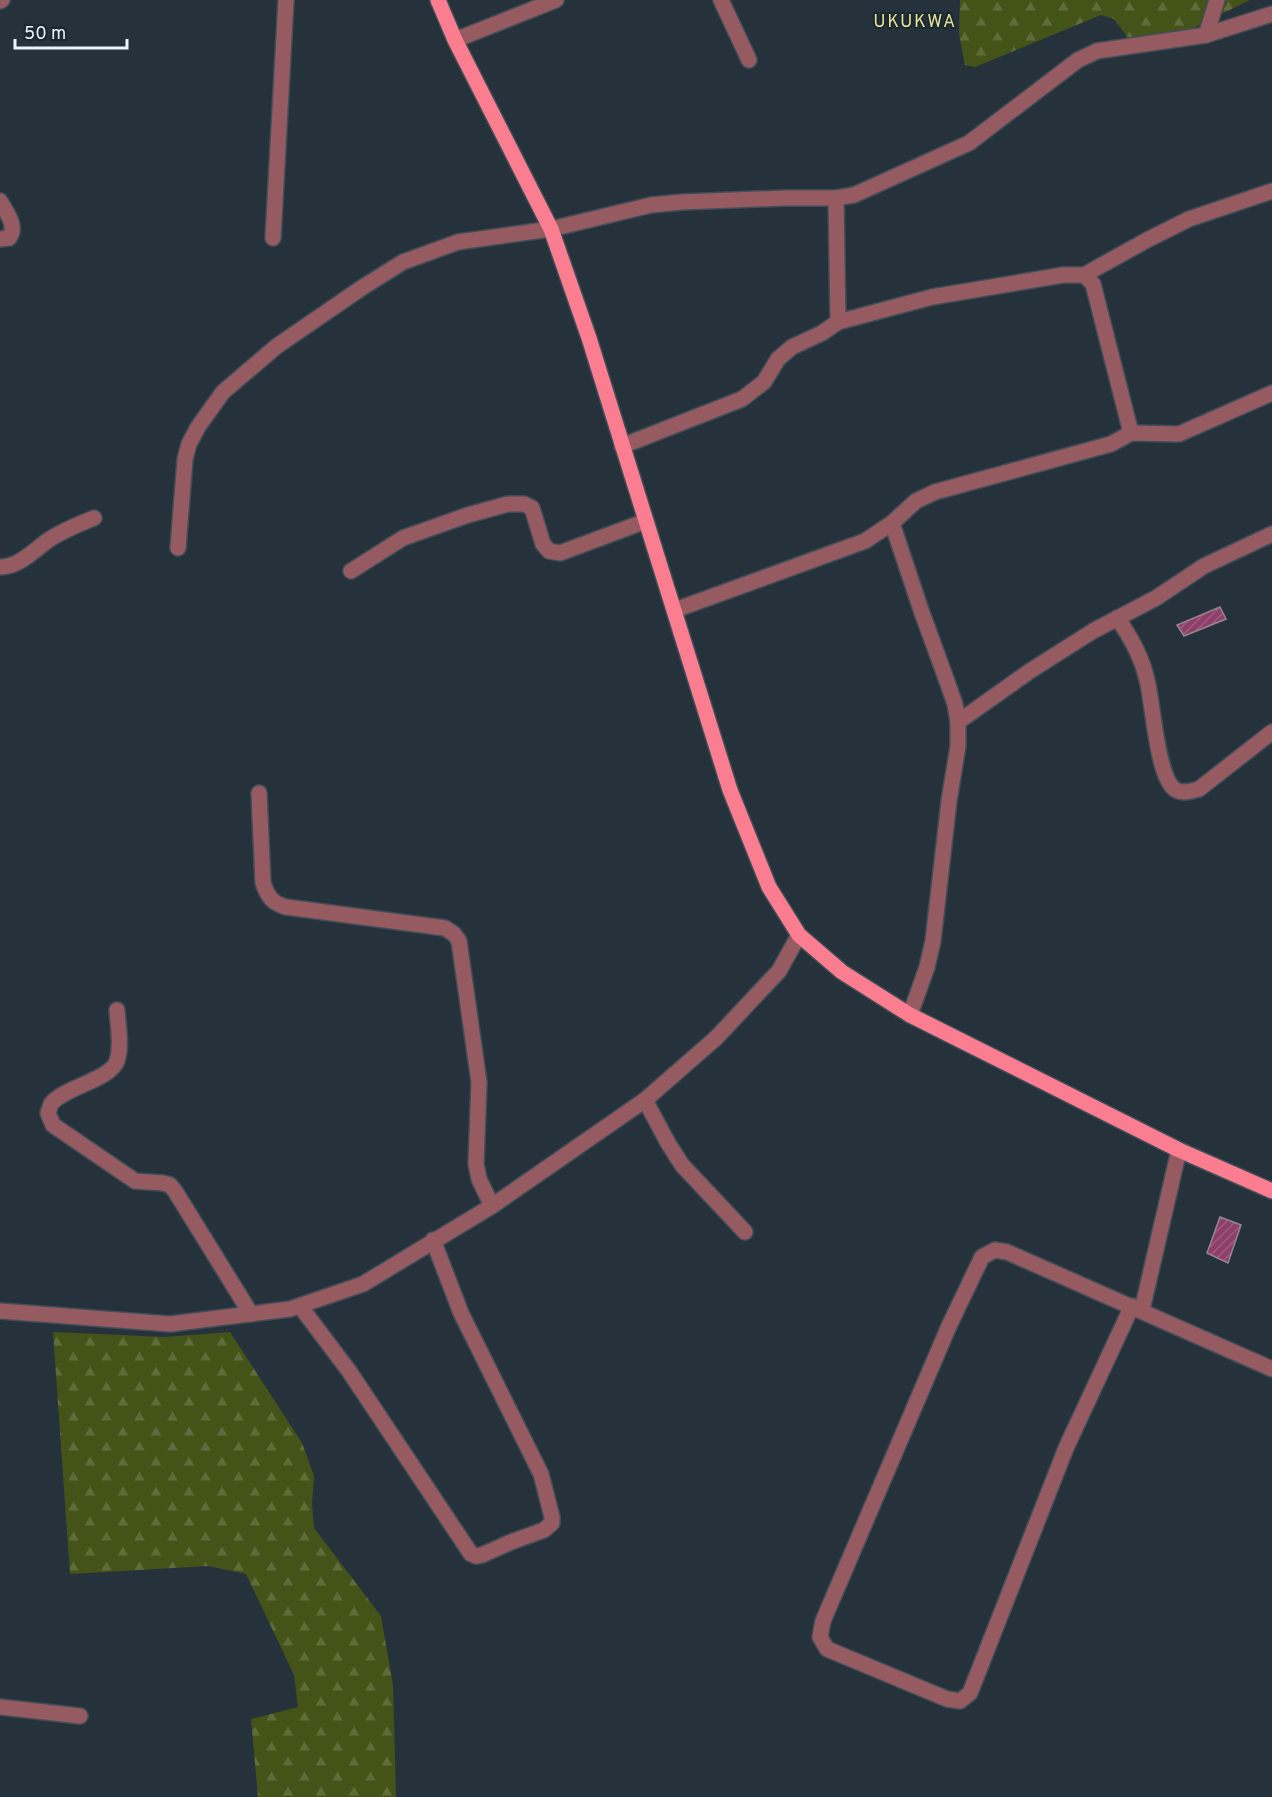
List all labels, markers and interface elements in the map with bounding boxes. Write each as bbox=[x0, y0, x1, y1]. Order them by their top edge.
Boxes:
district label: UKUKWA bbox=[873, 11, 957, 34]
scale bar bbox=[15, 12, 128, 50]
text: 50 m bbox=[24, 23, 66, 46]

